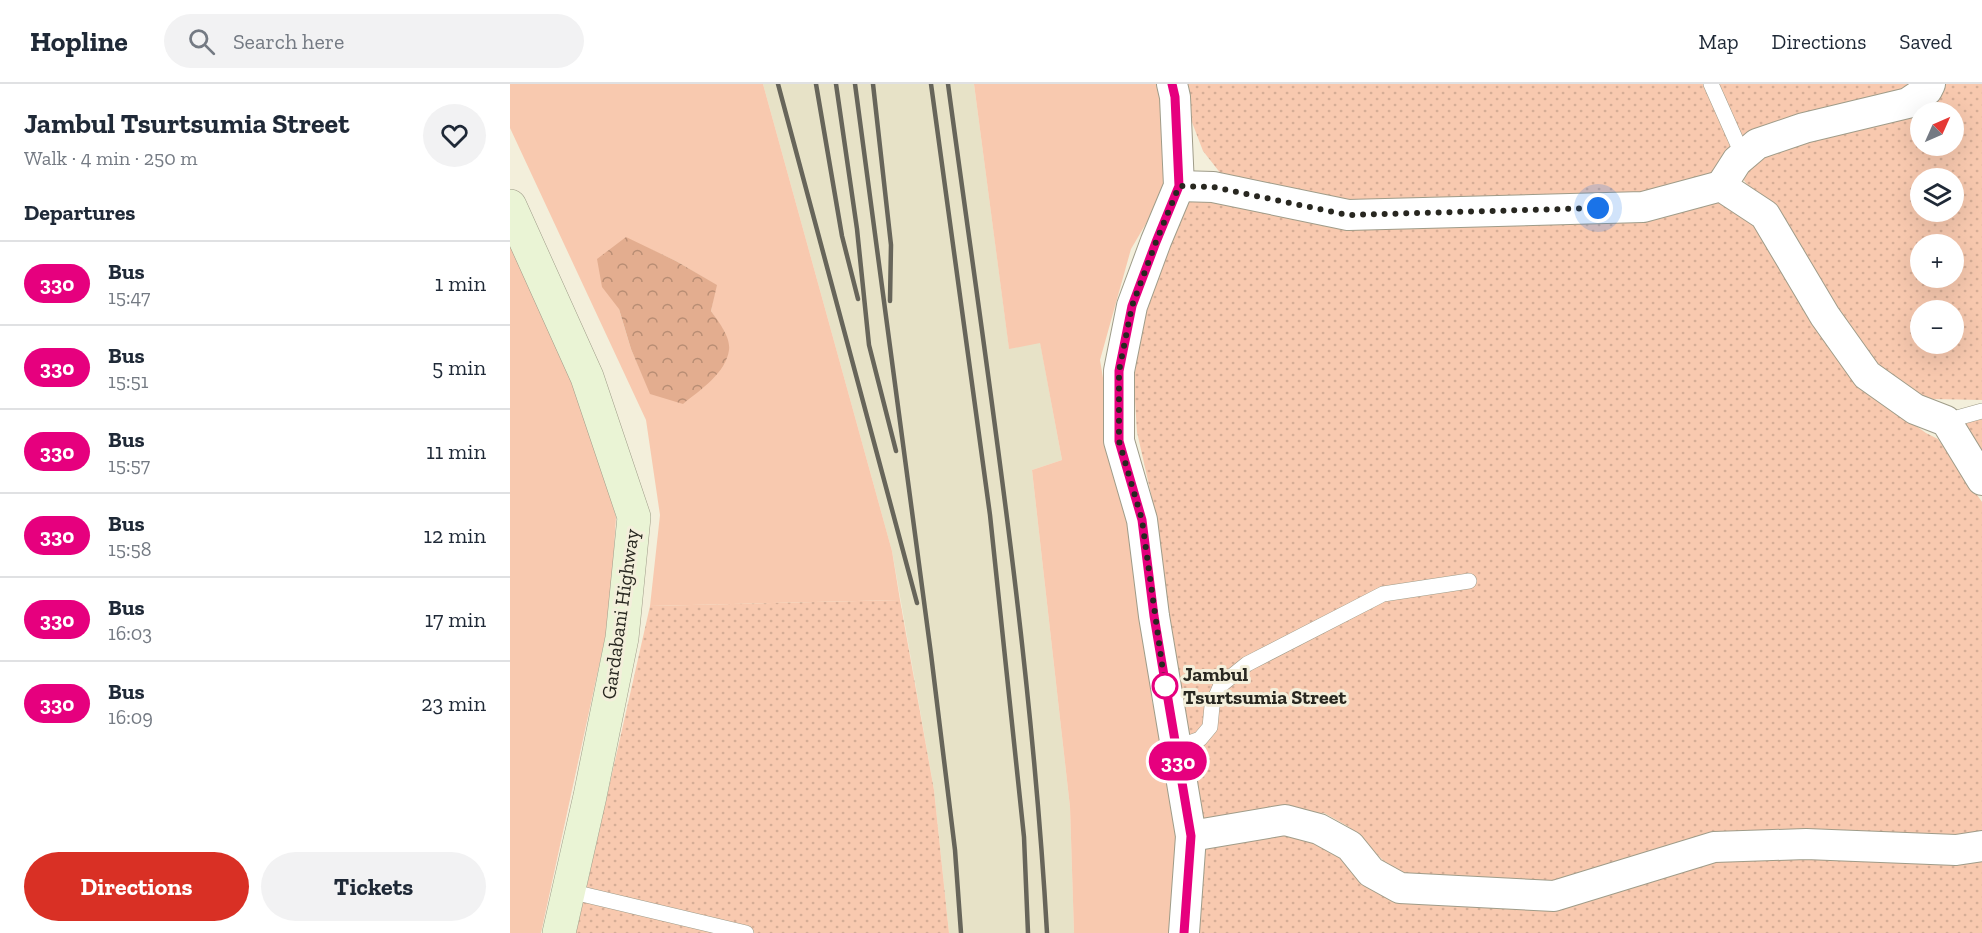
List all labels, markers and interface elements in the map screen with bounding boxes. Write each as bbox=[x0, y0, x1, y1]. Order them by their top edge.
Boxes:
search box bbox=[164, 14, 584, 68]
text: Hopline bbox=[30, 25, 128, 58]
icon: search bbox=[185, 25, 218, 58]
text: Search here bbox=[233, 28, 344, 55]
text: Map bbox=[1699, 29, 1739, 54]
text: Directions bbox=[1772, 29, 1866, 54]
text: Saved bbox=[1899, 29, 1952, 54]
north arrow bbox=[1910, 102, 1964, 156]
map controls bbox=[1910, 102, 1964, 354]
button: heart bbox=[423, 104, 486, 167]
text: Jambul Tsurtsumia Street bbox=[24, 107, 349, 140]
text: Walk · 4 min · 250 m bbox=[24, 146, 198, 170]
button: layers bbox=[1910, 168, 1964, 222]
your location bbox=[1583, 193, 1613, 223]
text: Departures bbox=[24, 199, 135, 226]
button: + bbox=[1910, 234, 1964, 288]
text: Bus bbox=[108, 258, 145, 285]
text: 1 min bbox=[435, 270, 486, 297]
text: 330 bbox=[40, 271, 74, 296]
text: 15:47 bbox=[108, 285, 150, 309]
button: − bbox=[1910, 300, 1964, 354]
text: Bus bbox=[108, 342, 145, 369]
text: 5 min bbox=[432, 354, 486, 381]
text: 330 bbox=[40, 355, 74, 380]
text: 15:51 bbox=[108, 369, 148, 393]
text: Bus bbox=[108, 426, 145, 453]
text: 11 min bbox=[426, 438, 486, 465]
text: 330 bbox=[40, 439, 74, 464]
text: 15:57 bbox=[108, 453, 150, 477]
text: Bus bbox=[108, 510, 145, 537]
text: 12 min bbox=[423, 522, 486, 549]
text: 330 bbox=[40, 523, 74, 548]
street label: Gardabani Highway bbox=[596, 527, 644, 701]
text: 15:58 bbox=[108, 537, 151, 561]
text: Bus bbox=[108, 594, 145, 621]
text: 17 min bbox=[425, 606, 486, 633]
text: 330 bbox=[40, 607, 74, 632]
text: 16:03 bbox=[108, 621, 152, 645]
place label: Jambul Tsurtsumia Street bbox=[1183, 662, 1347, 709]
marker: Jambul Tsurtsumia Street bbox=[1152, 673, 1178, 699]
text: Bus bbox=[108, 678, 145, 705]
text: 23 min bbox=[421, 690, 486, 717]
text: 330 bbox=[40, 691, 74, 716]
text: 16:09 bbox=[108, 705, 153, 729]
line badge: 330 bbox=[1144, 742, 1212, 780]
text: 330 bbox=[1161, 749, 1195, 774]
button: Directions bbox=[24, 852, 249, 921]
button: Tickets bbox=[261, 852, 486, 921]

